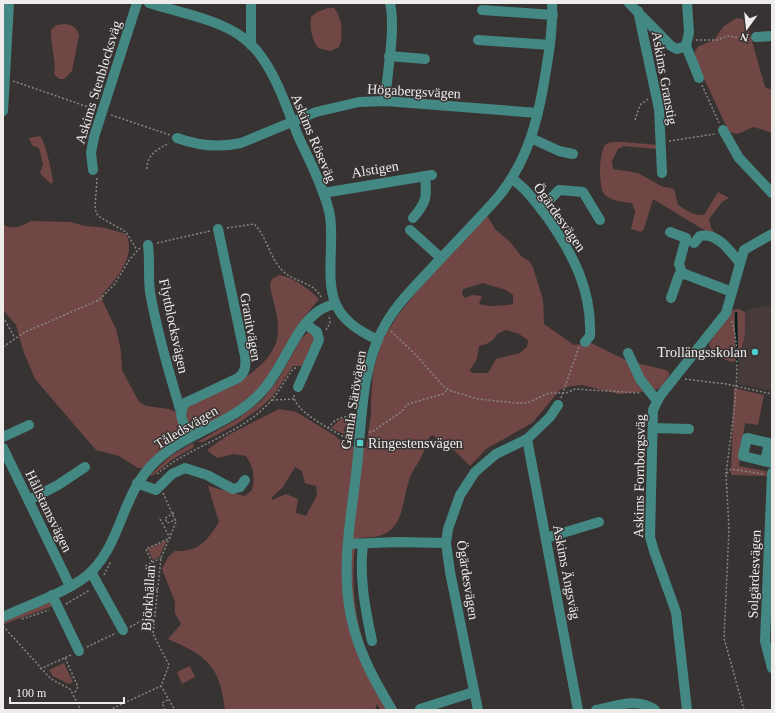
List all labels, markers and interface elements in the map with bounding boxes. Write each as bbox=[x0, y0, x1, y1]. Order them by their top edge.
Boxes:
north arrow bbox=[727, 8, 767, 48]
street label: Askims Stenblocksväg bbox=[73, 19, 124, 146]
street label: Askims Granstig bbox=[649, 30, 680, 126]
text: N bbox=[739, 31, 750, 44]
street label: Högabergsvägen bbox=[367, 82, 461, 101]
street label: Askims Röseväg bbox=[288, 92, 339, 185]
street label: Alstigen bbox=[350, 158, 400, 181]
street label: Ögärdesvägen bbox=[530, 180, 590, 254]
street label: Flyttblocksvägen bbox=[156, 277, 191, 375]
street label: Granitvägen bbox=[237, 292, 264, 362]
place label: Trollängsskolan bbox=[657, 345, 747, 360]
marker: Trollängsskolan bbox=[750, 347, 760, 357]
street label: Gamla Särövägen bbox=[338, 350, 369, 451]
street label: Tåledsvägen bbox=[152, 403, 220, 452]
street label: Askims Fornborgsväg bbox=[631, 414, 648, 538]
place label: Ringestensvägen bbox=[368, 436, 463, 451]
marker: Ringestensvägen bbox=[355, 438, 365, 448]
street label: Hållstamsvägen bbox=[22, 468, 75, 555]
street label: Askims Ängsväg bbox=[550, 523, 584, 621]
street label: Solgärdesvägen bbox=[745, 529, 764, 619]
street label: Ögärdesvägen bbox=[454, 539, 482, 621]
street label: Björkhällan bbox=[139, 565, 158, 632]
scale bar bbox=[10, 679, 124, 705]
text: 100 m bbox=[16, 686, 47, 700]

